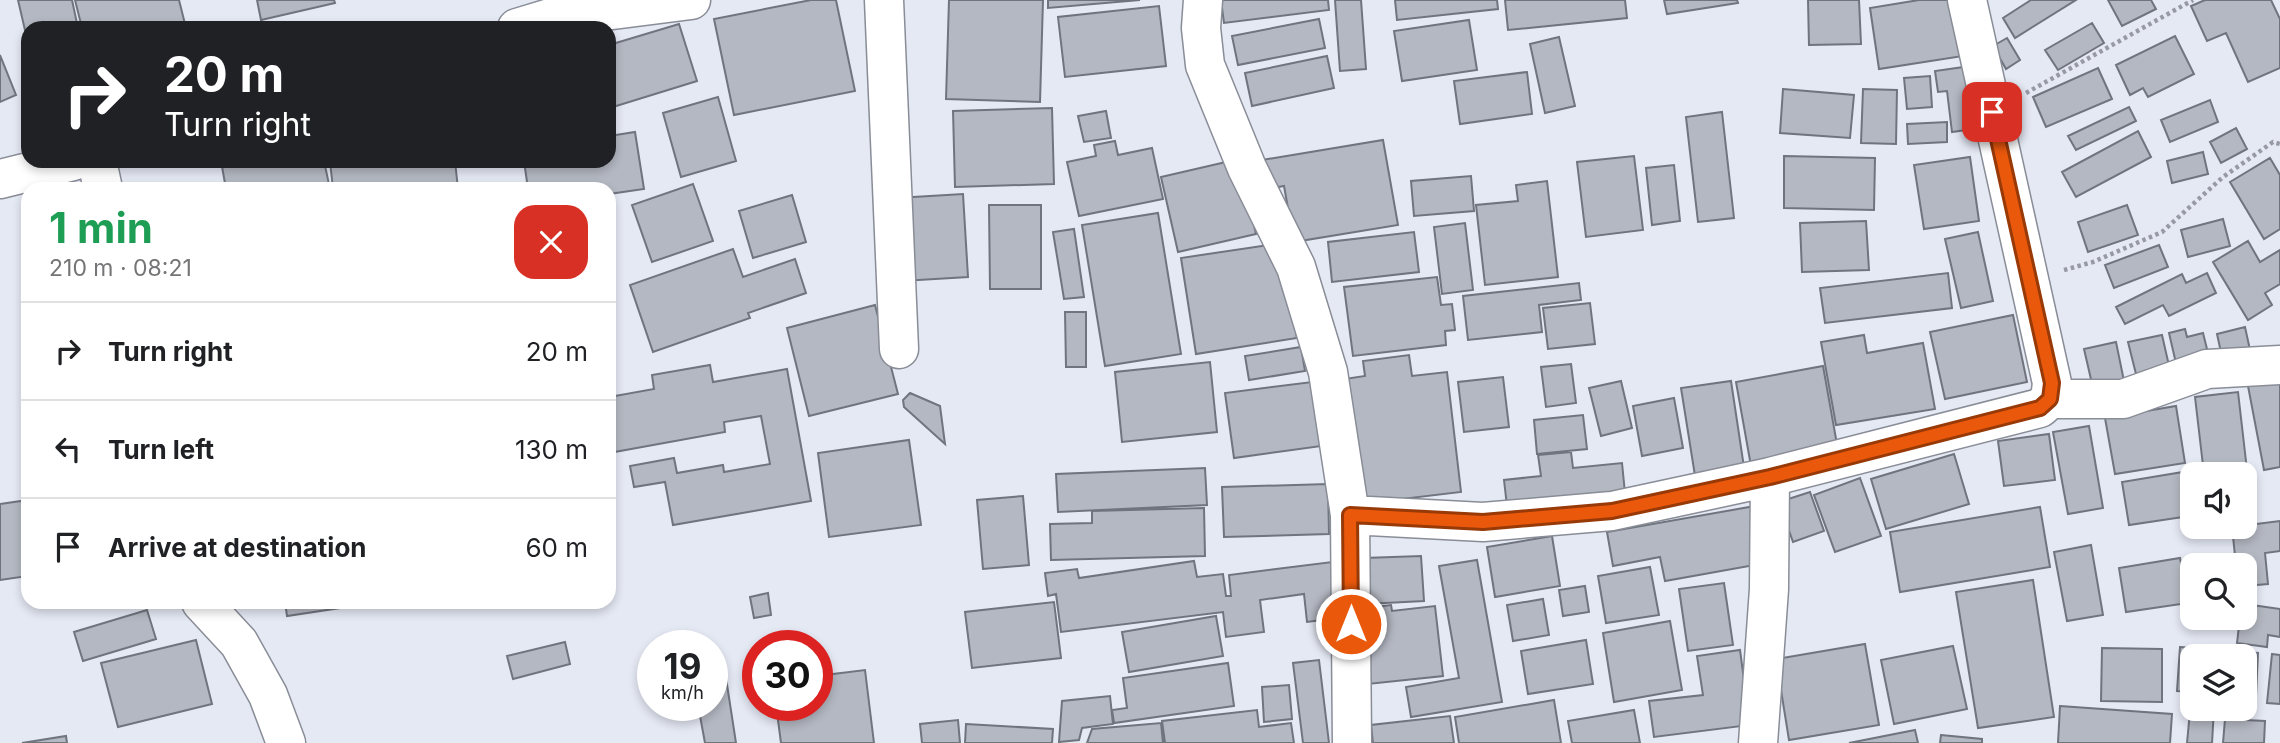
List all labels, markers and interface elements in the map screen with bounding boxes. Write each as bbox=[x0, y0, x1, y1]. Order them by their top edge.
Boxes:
text: 20 m bbox=[164, 45, 284, 104]
icon: right bbox=[49, 49, 140, 140]
pin bbox=[1962, 82, 2022, 142]
icon: arrive bbox=[1973, 93, 2011, 131]
text: Turn right bbox=[164, 105, 311, 144]
text: 1 min bbox=[49, 202, 153, 253]
button: close bbox=[514, 205, 588, 279]
text: 210 m · 08:21 bbox=[49, 254, 192, 282]
icon: right bbox=[49, 332, 87, 370]
text: Turn right bbox=[108, 336, 233, 367]
text: 20 m bbox=[526, 336, 588, 367]
icon: left bbox=[49, 430, 87, 468]
text: Turn left bbox=[108, 434, 214, 465]
text: 130 m bbox=[515, 434, 588, 465]
map controls bbox=[2180, 462, 2257, 721]
button: sound bbox=[2180, 462, 2257, 539]
icon: arrive bbox=[49, 528, 87, 566]
text: Arrive at destination bbox=[108, 532, 367, 563]
text: 60 m bbox=[525, 532, 588, 563]
button: search bbox=[2180, 553, 2257, 630]
position arrow bbox=[1314, 587, 1388, 661]
speed limit sign: 30 bbox=[742, 630, 833, 721]
button: layers bbox=[2180, 644, 2257, 721]
text: 19 bbox=[664, 645, 701, 687]
text: km/h bbox=[661, 682, 704, 703]

